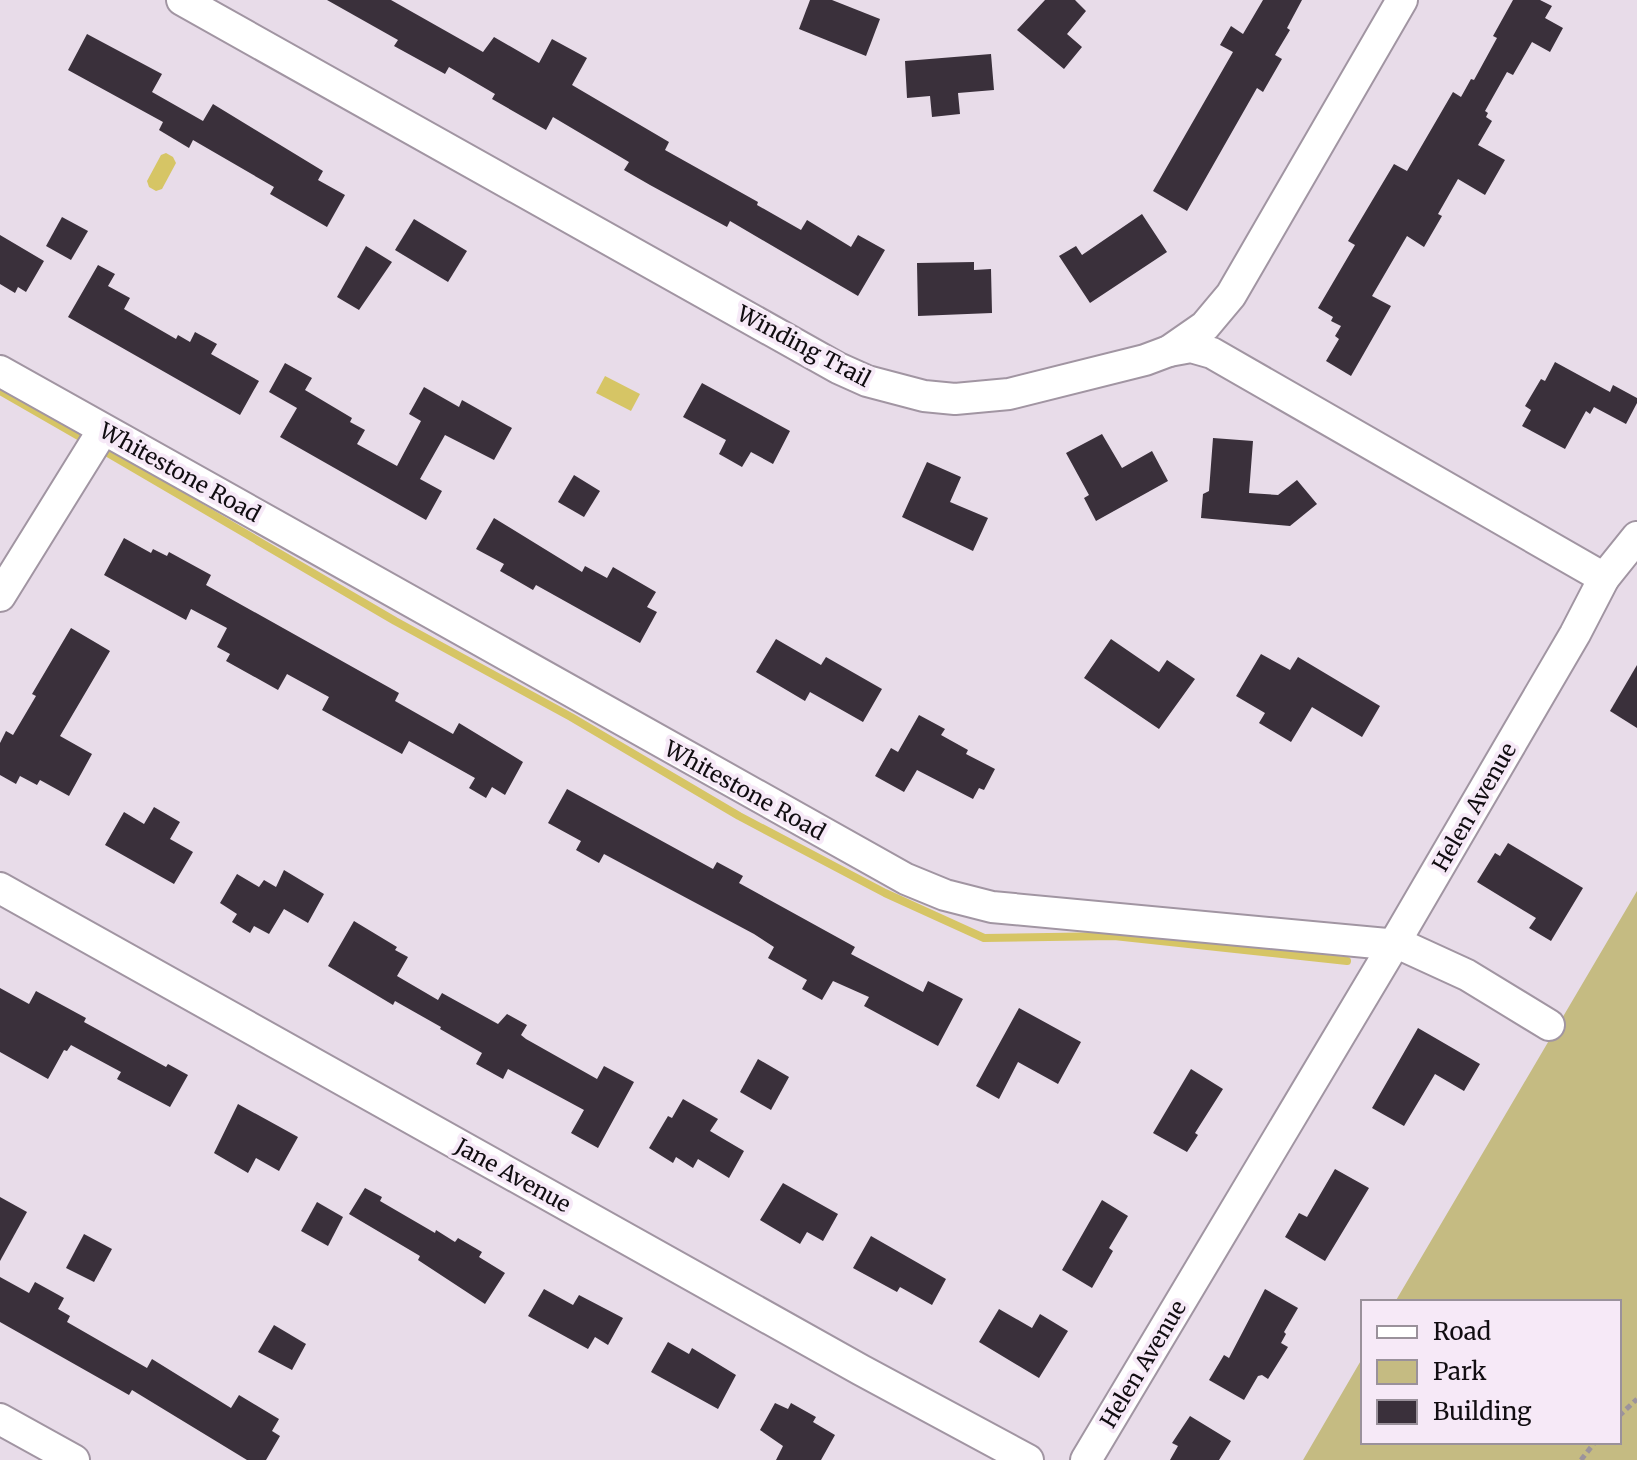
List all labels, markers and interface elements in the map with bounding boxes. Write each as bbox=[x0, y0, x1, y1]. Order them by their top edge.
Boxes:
street label: Winding Trail bbox=[731, 299, 876, 393]
street label: Whitestone Road bbox=[94, 416, 265, 528]
street label: Whitestone Road bbox=[659, 734, 830, 846]
street label: Helen Avenue bbox=[1426, 738, 1522, 876]
street label: Jane Avenue bbox=[449, 1131, 576, 1218]
street label: Helen Avenue bbox=[1094, 1295, 1192, 1433]
legend bbox=[1361, 1300, 1621, 1444]
text: Road bbox=[1433, 1316, 1491, 1347]
text: Park bbox=[1433, 1356, 1487, 1387]
text: Building bbox=[1433, 1396, 1532, 1427]

